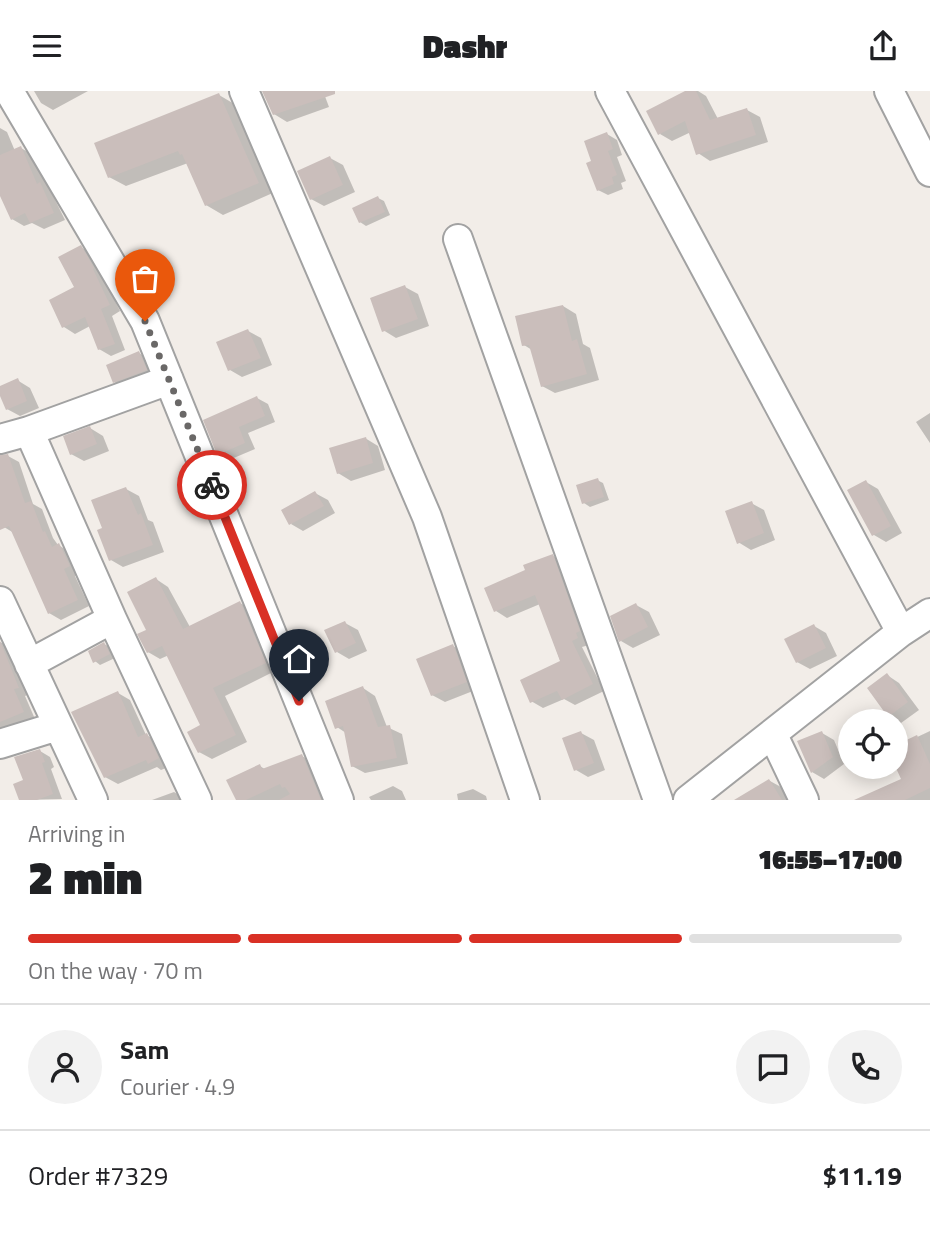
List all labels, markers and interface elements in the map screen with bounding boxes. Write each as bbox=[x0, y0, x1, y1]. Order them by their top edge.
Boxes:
text: Dashr bbox=[423, 22, 507, 70]
icon: menu bbox=[28, 27, 66, 65]
icon: share bbox=[864, 27, 902, 65]
pin bbox=[115, 249, 175, 321]
icon: bag bbox=[126, 260, 164, 298]
courier bbox=[177, 450, 247, 520]
icon: bike bbox=[193, 466, 231, 504]
pin bbox=[269, 629, 329, 701]
icon: home bbox=[280, 640, 318, 678]
map controls bbox=[838, 709, 908, 779]
button: locate bbox=[838, 709, 908, 779]
text: Arriving in bbox=[28, 816, 125, 851]
text: 16:55–17:00 bbox=[758, 840, 902, 879]
text: 2 min bbox=[28, 842, 142, 912]
text: On the way · 70 m bbox=[28, 953, 203, 988]
button: person bbox=[28, 1030, 102, 1104]
text: Sam bbox=[120, 1030, 169, 1069]
button: chat bbox=[736, 1030, 810, 1104]
button: phone bbox=[828, 1030, 902, 1104]
text: Courier · 4.9 bbox=[120, 1069, 235, 1104]
text: Order #7329 bbox=[28, 1156, 168, 1195]
text: $11.19 bbox=[823, 1156, 902, 1195]

